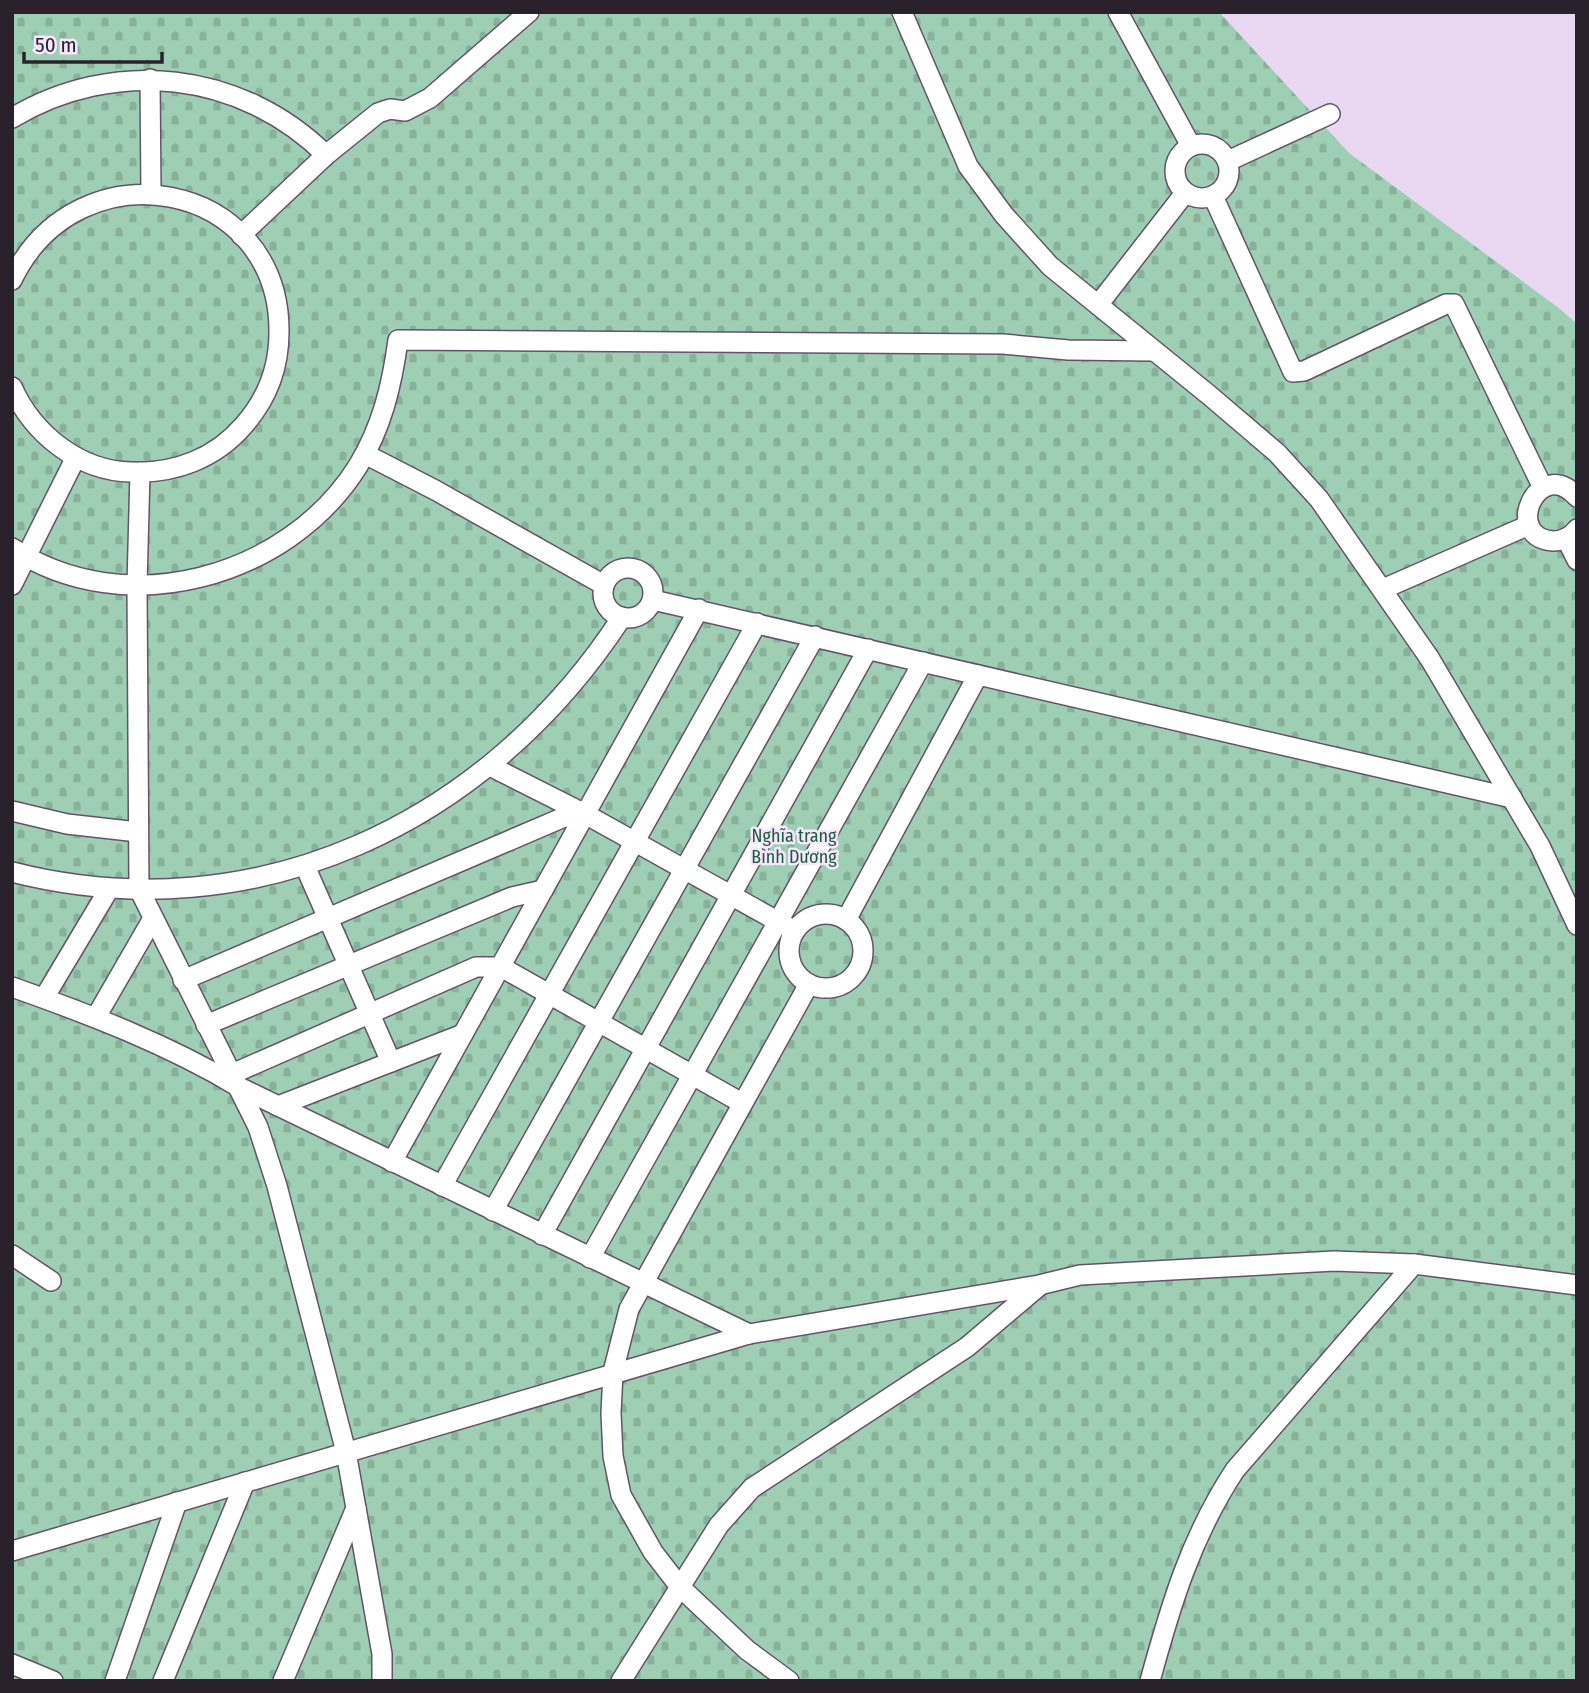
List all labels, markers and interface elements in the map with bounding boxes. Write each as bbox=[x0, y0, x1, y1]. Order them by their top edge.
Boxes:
scale bar bbox=[24, 21, 163, 65]
text: 50 m bbox=[35, 32, 77, 58]
park label: Nghĩa trang Bình Dương bbox=[751, 825, 837, 868]

